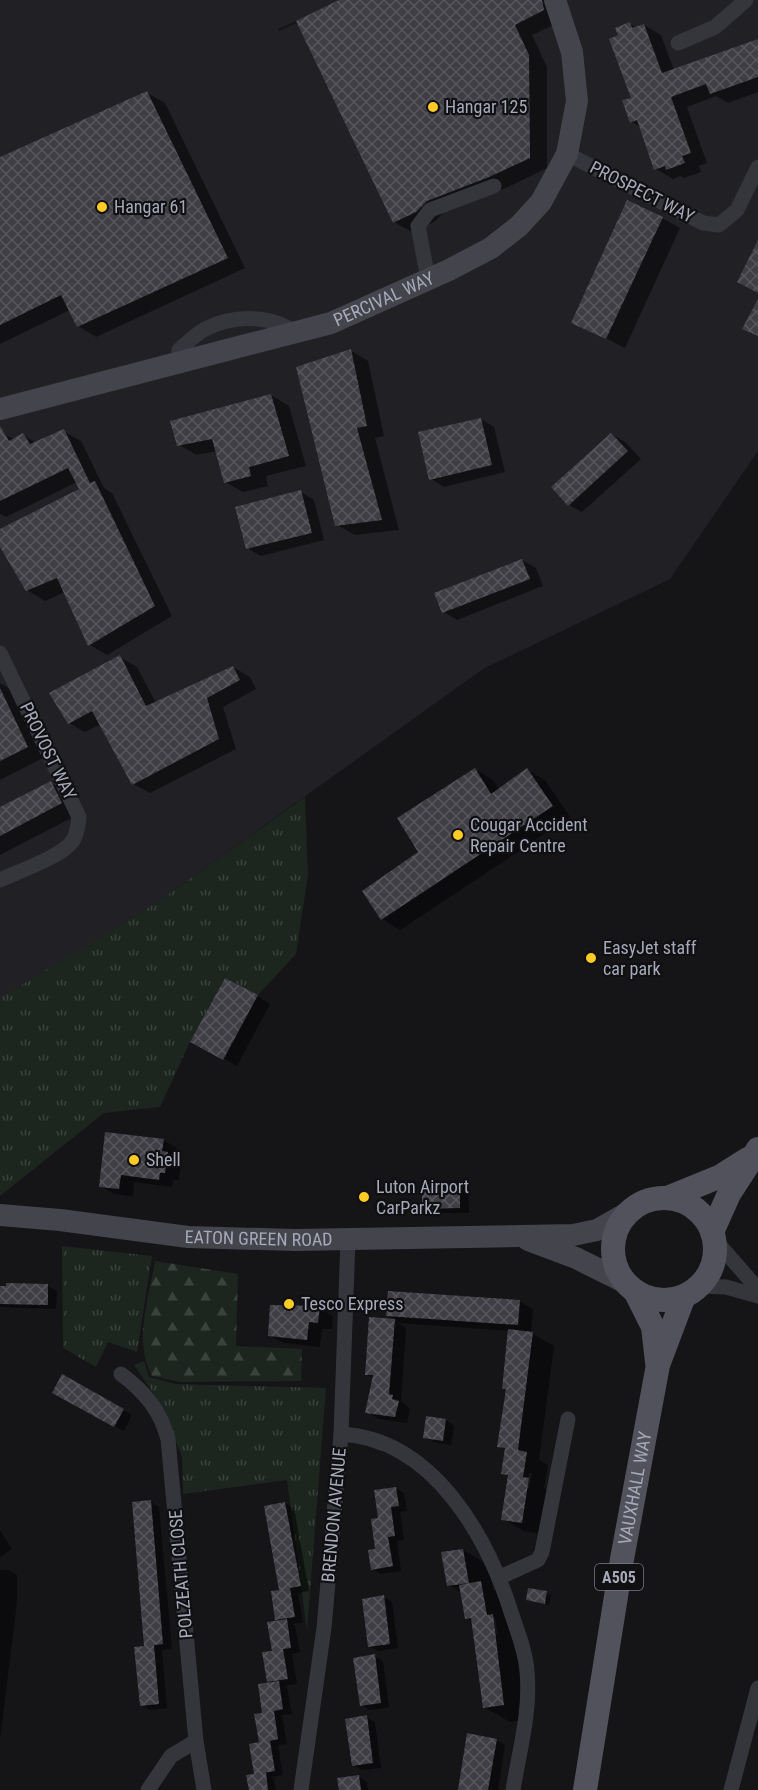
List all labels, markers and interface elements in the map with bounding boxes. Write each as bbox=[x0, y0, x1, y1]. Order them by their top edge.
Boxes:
place label: Hangar 125 bbox=[445, 96, 527, 117]
marker: Hangar 125 bbox=[426, 100, 440, 114]
street label: PROSPECT WAY bbox=[587, 156, 698, 227]
place label: Hangar 61 bbox=[114, 196, 187, 217]
marker: Hangar 61 bbox=[95, 200, 109, 214]
street label: PERCIVAL WAY bbox=[330, 267, 438, 331]
street label: PROVOST WAY bbox=[16, 699, 81, 803]
place label: Cougar Accident Repair Centre bbox=[470, 814, 588, 856]
marker: Cougar Accident Repair Centre bbox=[451, 828, 465, 842]
place label: EasyJet staff car park bbox=[603, 937, 697, 979]
marker: EasyJet staff car park bbox=[584, 951, 598, 965]
place label: Shell bbox=[146, 1149, 181, 1170]
marker: Shell bbox=[127, 1153, 141, 1167]
place label: Luton Airport CarParkz bbox=[376, 1176, 469, 1218]
marker: Luton Airport CarParkz bbox=[357, 1190, 371, 1204]
street label: EATON GREEN ROAD bbox=[185, 1226, 333, 1250]
place label: Tesco Express bbox=[301, 1293, 404, 1314]
marker: Tesco Express bbox=[282, 1297, 296, 1311]
street label: VAUXHALL WAY bbox=[614, 1429, 656, 1547]
street label: BRENDON AVENUE bbox=[317, 1447, 350, 1583]
street label: POLZEATH CLOSE bbox=[164, 1509, 197, 1639]
road number: A505 bbox=[595, 1564, 643, 1590]

